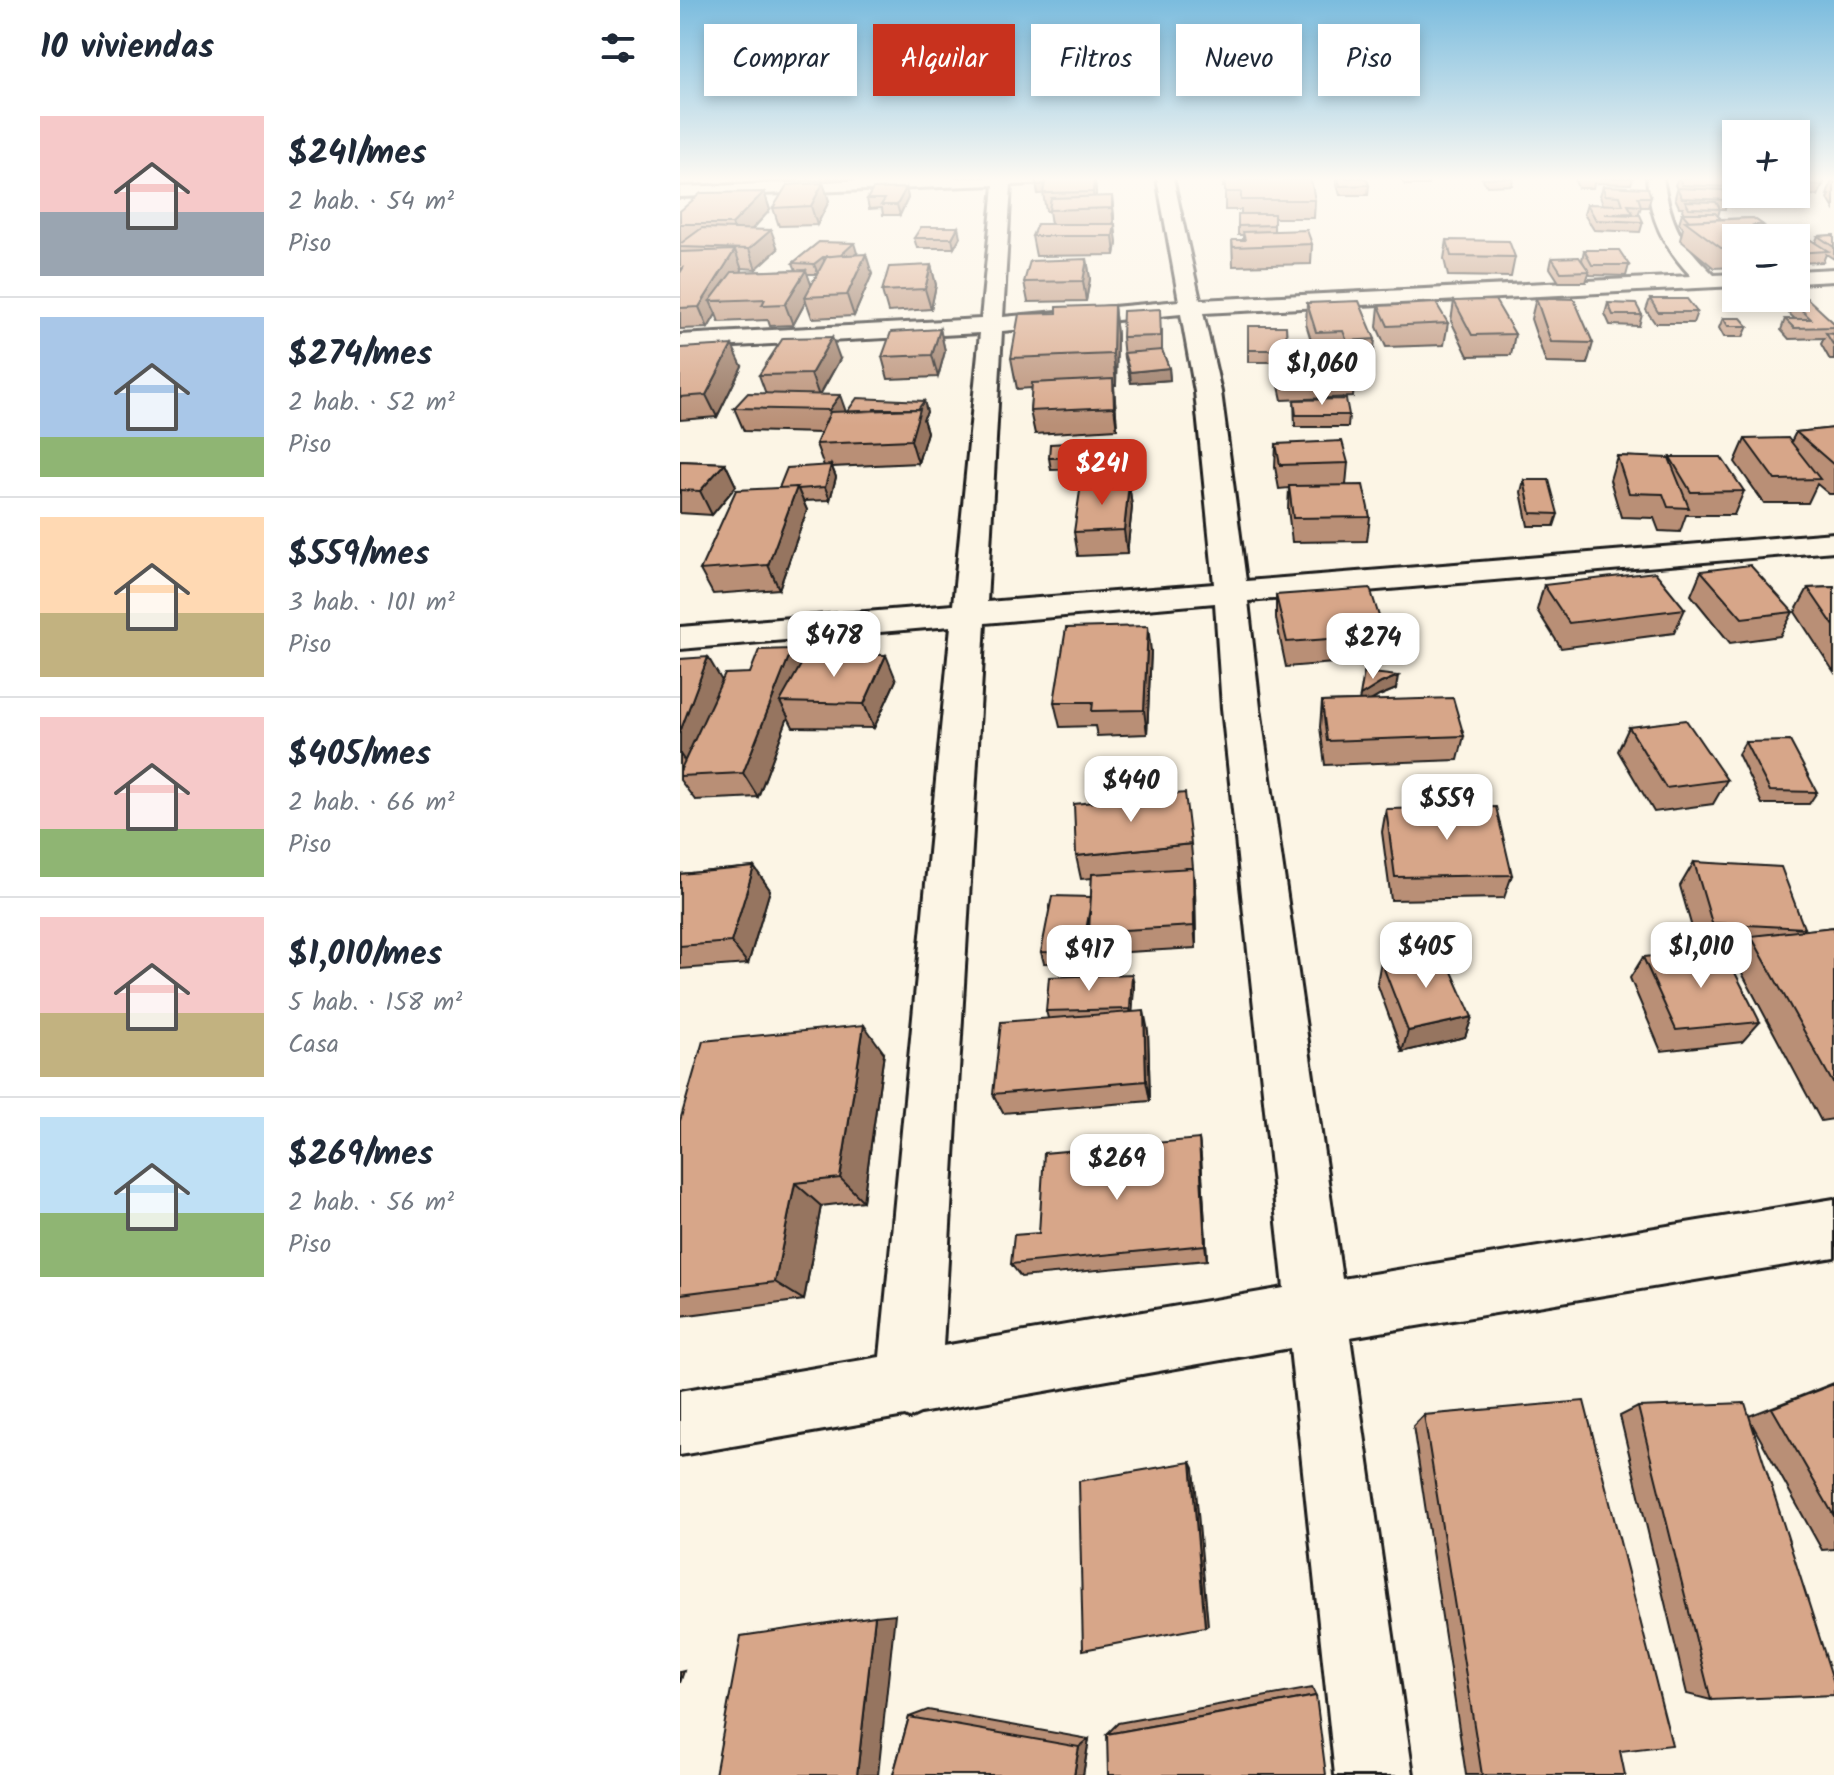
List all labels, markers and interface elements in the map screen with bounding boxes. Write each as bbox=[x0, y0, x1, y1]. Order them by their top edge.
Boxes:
text: 10 viviendas bbox=[40, 21, 214, 75]
chip: Comprar bbox=[704, 24, 857, 96]
chip: Alquilar bbox=[873, 24, 1015, 96]
chip: Filtros bbox=[1031, 24, 1160, 96]
chip: Nuevo bbox=[1176, 24, 1302, 96]
chip: Piso bbox=[1318, 24, 1420, 96]
icon: filters bbox=[596, 26, 640, 70]
map controls bbox=[1722, 120, 1810, 312]
button: + bbox=[1722, 120, 1810, 208]
text: $241/mes bbox=[288, 127, 427, 181]
icon: home bbox=[104, 148, 200, 244]
text: 2 hab. · 54 m² bbox=[288, 181, 454, 223]
text: Piso bbox=[288, 223, 331, 265]
button: − bbox=[1722, 224, 1810, 312]
text: $274/mes bbox=[288, 328, 432, 382]
pin: $1,060 bbox=[1257, 339, 1387, 407]
text: $1,060 bbox=[1287, 344, 1357, 386]
icon: home bbox=[104, 349, 200, 445]
text: 2 hab. · 52 m² bbox=[288, 382, 455, 424]
text: Piso bbox=[288, 424, 331, 466]
pin: $241 bbox=[1055, 439, 1149, 507]
text: $241 bbox=[1076, 444, 1128, 486]
text: $559/mes bbox=[288, 528, 430, 582]
icon: home bbox=[104, 549, 200, 645]
text: 3 hab. · 101 m² bbox=[288, 582, 455, 624]
pin: $478 bbox=[787, 611, 881, 679]
pin: $274 bbox=[1326, 613, 1420, 681]
text: $478 bbox=[805, 616, 863, 658]
text: $274 bbox=[1345, 618, 1402, 660]
text: Piso bbox=[288, 624, 331, 666]
text: $405/mes bbox=[288, 728, 431, 782]
icon: home bbox=[104, 749, 200, 845]
pin: $440 bbox=[1084, 756, 1178, 824]
text: $440 bbox=[1102, 761, 1160, 803]
pin: $559 bbox=[1400, 774, 1494, 842]
text: $559 bbox=[1420, 779, 1474, 821]
text: 2 hab. · 66 m² bbox=[288, 782, 455, 824]
text: Piso bbox=[288, 824, 331, 866]
pin: $405 bbox=[1379, 922, 1473, 990]
pin: $1,010 bbox=[1636, 922, 1766, 990]
pin: $917 bbox=[1042, 925, 1136, 993]
text: $405 bbox=[1398, 927, 1454, 969]
text: $1,010 bbox=[1669, 927, 1733, 969]
text: $1,010/mes bbox=[288, 928, 442, 982]
text: $917 bbox=[1065, 930, 1113, 972]
icon: home bbox=[104, 949, 200, 1045]
text: 5 hab. · 158 m² bbox=[288, 982, 462, 1024]
text: Casa bbox=[288, 1024, 339, 1066]
text: $269/mes bbox=[288, 1128, 434, 1182]
pin: $269 bbox=[1070, 1134, 1164, 1202]
text: $269 bbox=[1088, 1139, 1146, 1181]
icon: home bbox=[104, 1149, 200, 1245]
text: 2 hab. · 56 m² bbox=[288, 1182, 454, 1224]
text: Piso bbox=[288, 1224, 331, 1266]

